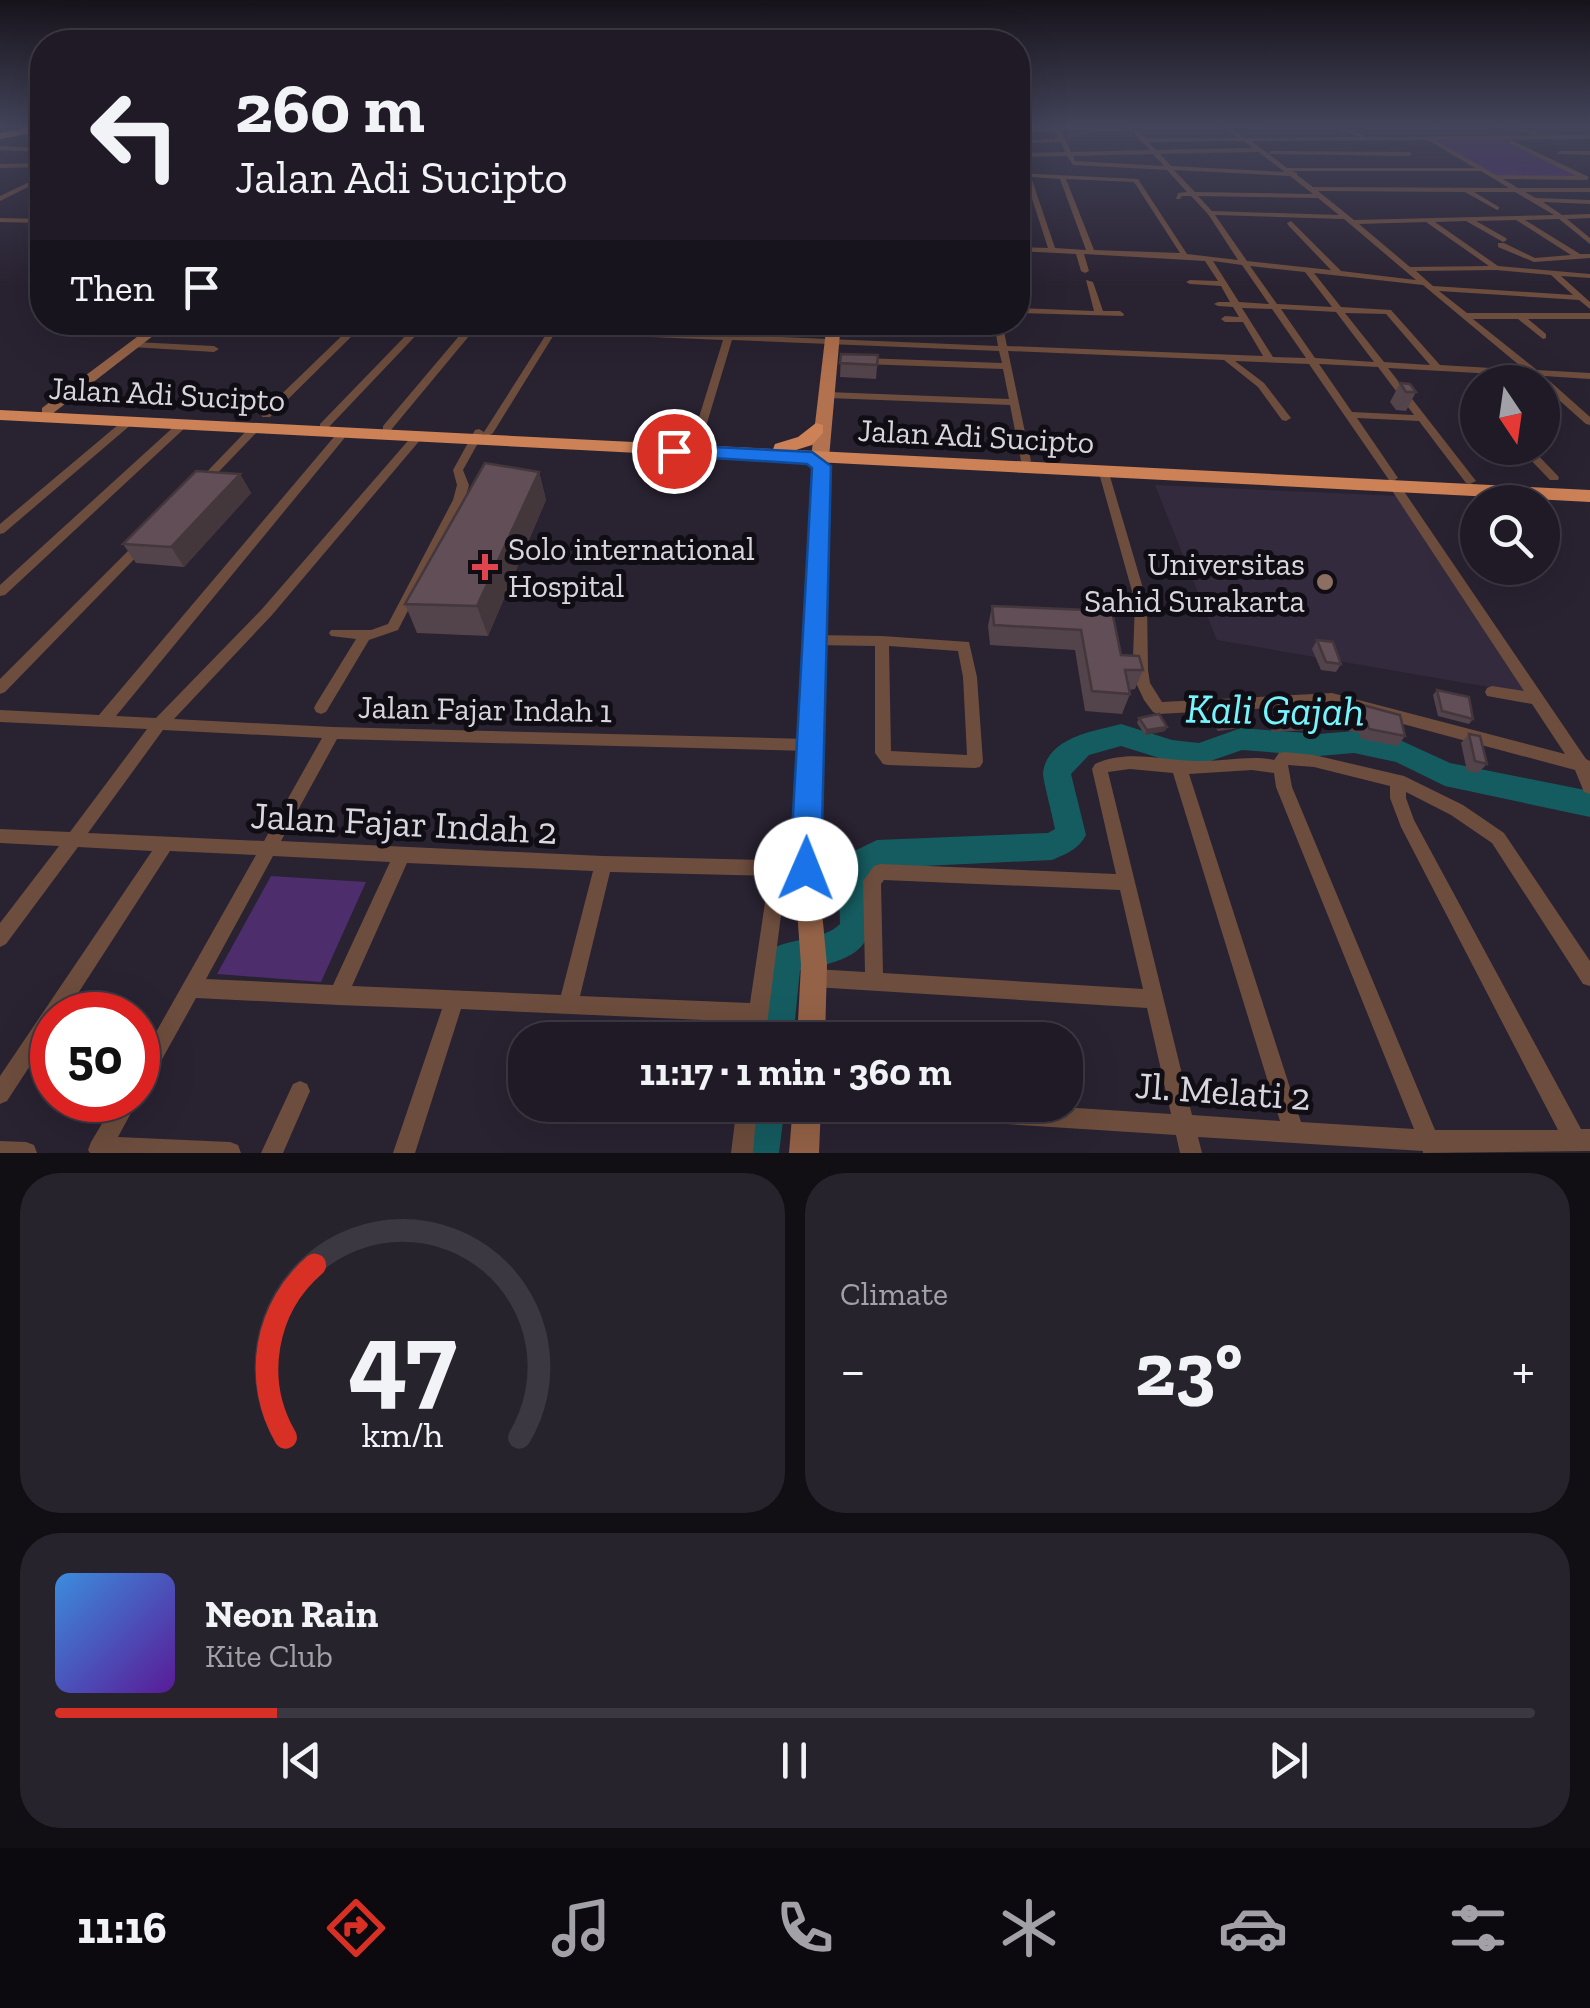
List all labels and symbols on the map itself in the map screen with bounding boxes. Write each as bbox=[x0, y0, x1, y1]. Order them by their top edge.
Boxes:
north arrow bbox=[1460, 365, 1560, 465]
street label: Jalan Adi Sucipto bbox=[48, 369, 286, 419]
pin bbox=[632, 409, 717, 494]
street label: Jalan Adi Sucipto bbox=[857, 411, 1095, 461]
place label: Solo international Hospital bbox=[508, 530, 755, 605]
place label: Universitas Sahid Surakarta bbox=[1084, 545, 1305, 620]
marker: Solo international Hospital bbox=[472, 554, 498, 580]
marker: Universitas Sahid Surakarta bbox=[1314, 571, 1336, 593]
water label: Kali Gajah bbox=[1185, 682, 1365, 737]
street label: Jalan Fajar Indah 1 bbox=[358, 688, 612, 730]
street label: Jalan Fajar Indah 2 bbox=[250, 792, 558, 854]
position arrow bbox=[754, 817, 858, 921]
speed limit sign: 50 bbox=[30, 992, 160, 1122]
street label: Jl. Melati 2 bbox=[1134, 1062, 1312, 1120]

